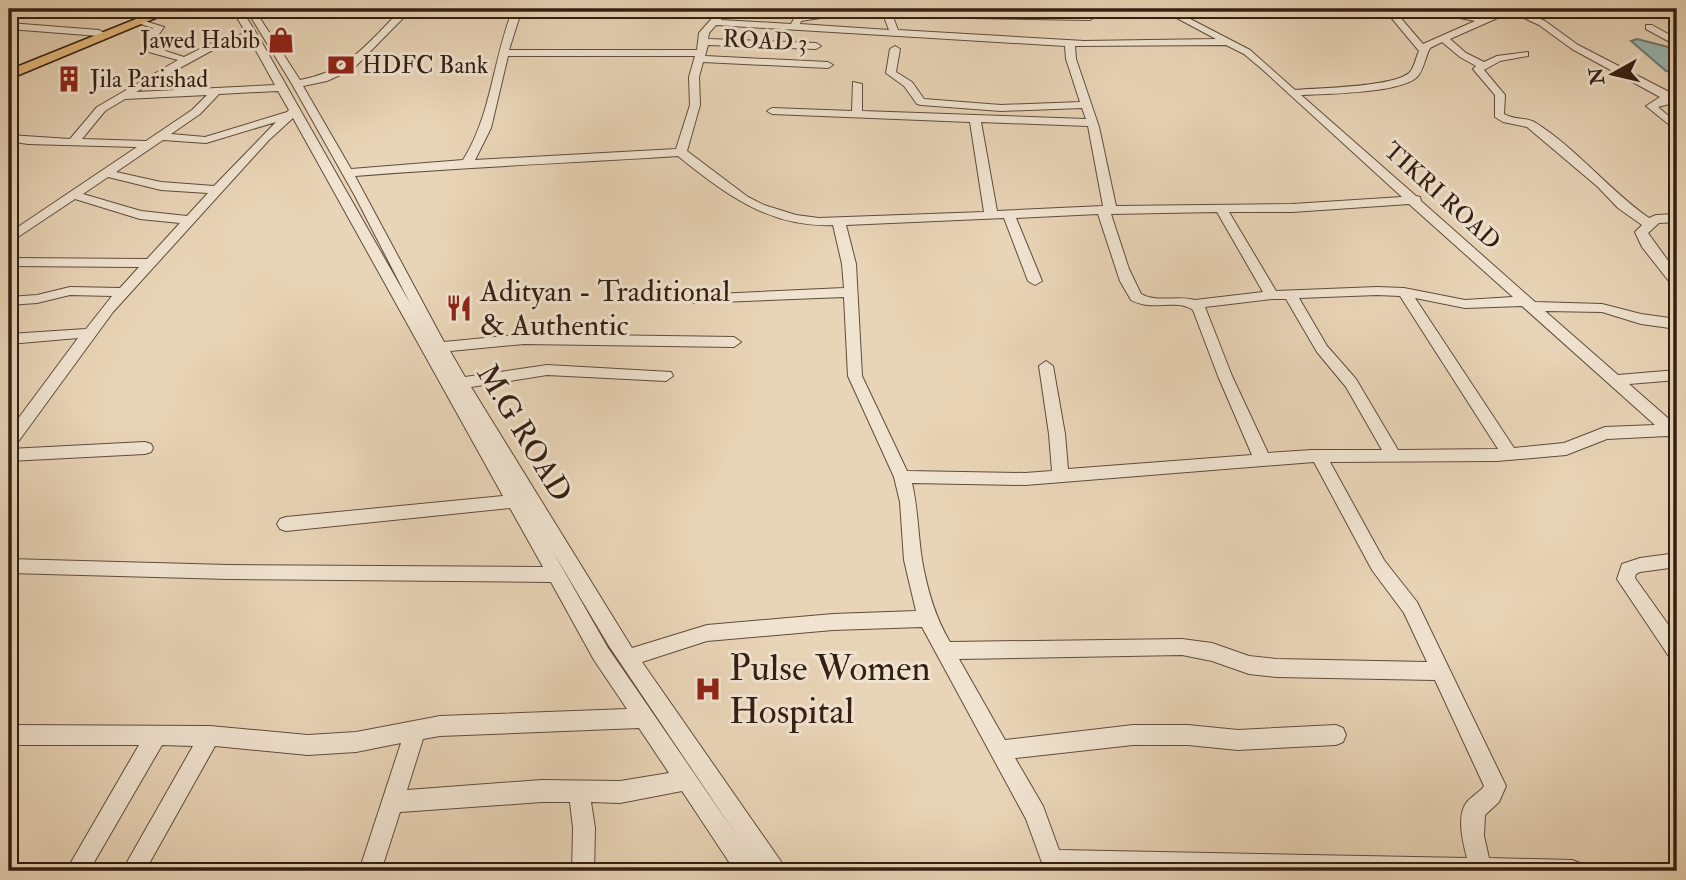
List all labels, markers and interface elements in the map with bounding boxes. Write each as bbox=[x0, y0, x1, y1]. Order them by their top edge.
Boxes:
street label: ROAD 3 bbox=[722, 23, 808, 59]
place label: Jawed Habib bbox=[139, 25, 260, 56]
shop icon: Jawed Habib bbox=[266, 25, 296, 55]
north arrow bbox=[1578, 38, 1648, 108]
bank icon: HDFC Bank bbox=[326, 50, 356, 80]
place label: HDFC Bank bbox=[362, 50, 489, 81]
building icon: Jila Parishad bbox=[54, 64, 84, 94]
place label: Jila Parishad bbox=[89, 64, 208, 95]
text: N bbox=[1584, 65, 1610, 87]
street label: TIKRI ROAD bbox=[1377, 135, 1507, 257]
place label: Adityan - Traditional & Authentic bbox=[479, 273, 730, 344]
restaurant icon: Adityan - Traditional & Authentic bbox=[444, 293, 474, 323]
street label: M.G ROAD bbox=[468, 357, 580, 509]
place label: Pulse Women Hospital bbox=[729, 645, 931, 735]
hospital icon: Pulse Women Hospital bbox=[693, 674, 723, 704]

